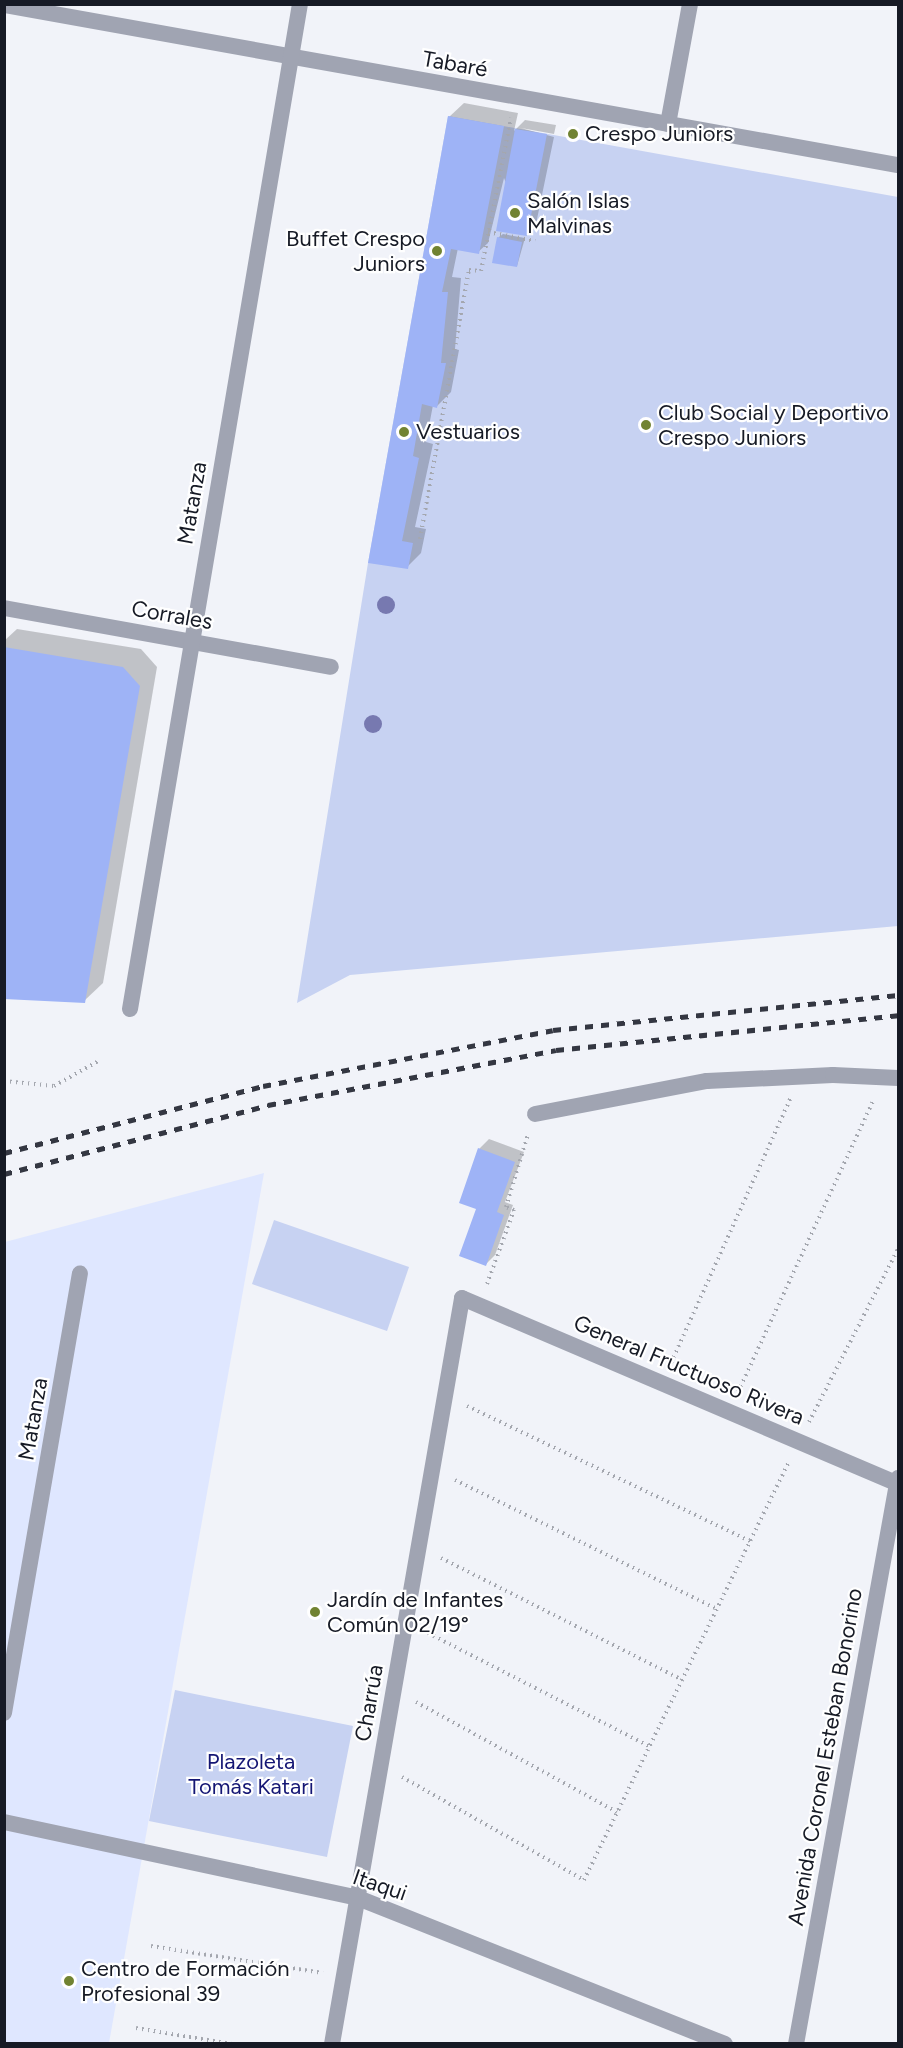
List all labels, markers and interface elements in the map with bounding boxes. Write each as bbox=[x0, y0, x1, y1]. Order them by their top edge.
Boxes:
street label: Tabaré bbox=[420, 45, 490, 83]
place label: Crespo Juniors bbox=[585, 121, 733, 147]
marker: Crespo Juniors bbox=[566, 127, 580, 141]
place label: Salón Islas Malvinas bbox=[527, 187, 630, 238]
marker: Salón Islas Malvinas bbox=[508, 206, 522, 220]
place label: Buffet Crespo Juniors bbox=[286, 225, 425, 276]
marker: Buffet Crespo Juniors bbox=[430, 244, 444, 258]
place label: Club Social y Deportivo Crespo Juniors bbox=[658, 399, 889, 451]
marker: Club Social y Deportivo Crespo Juniors bbox=[639, 418, 653, 432]
place label: Vestuarios bbox=[416, 419, 520, 445]
marker: Vestuarios bbox=[397, 425, 411, 439]
street label: Matanza bbox=[172, 460, 212, 546]
street label: Corrales bbox=[129, 595, 215, 635]
street label: General Fructuoso Rivera bbox=[570, 1309, 808, 1431]
street label: Matanza bbox=[13, 1376, 53, 1462]
place label: Jardín de Infantes Común 02/19° bbox=[327, 1586, 503, 1638]
street label: Avenida Coronel Esteban Bonorino bbox=[782, 1586, 868, 1928]
marker: Jardín de Infantes Común 02/19° bbox=[308, 1605, 322, 1619]
street label: Charrúa bbox=[349, 1662, 389, 1744]
park label: Plazoleta Tomás Katari bbox=[188, 1748, 314, 1800]
street label: Itaqui bbox=[349, 1863, 411, 1907]
place label: Centro de Formación Profesional 39 bbox=[81, 1955, 289, 2006]
marker: Centro de Formación Profesional 39 bbox=[62, 1974, 76, 1988]

